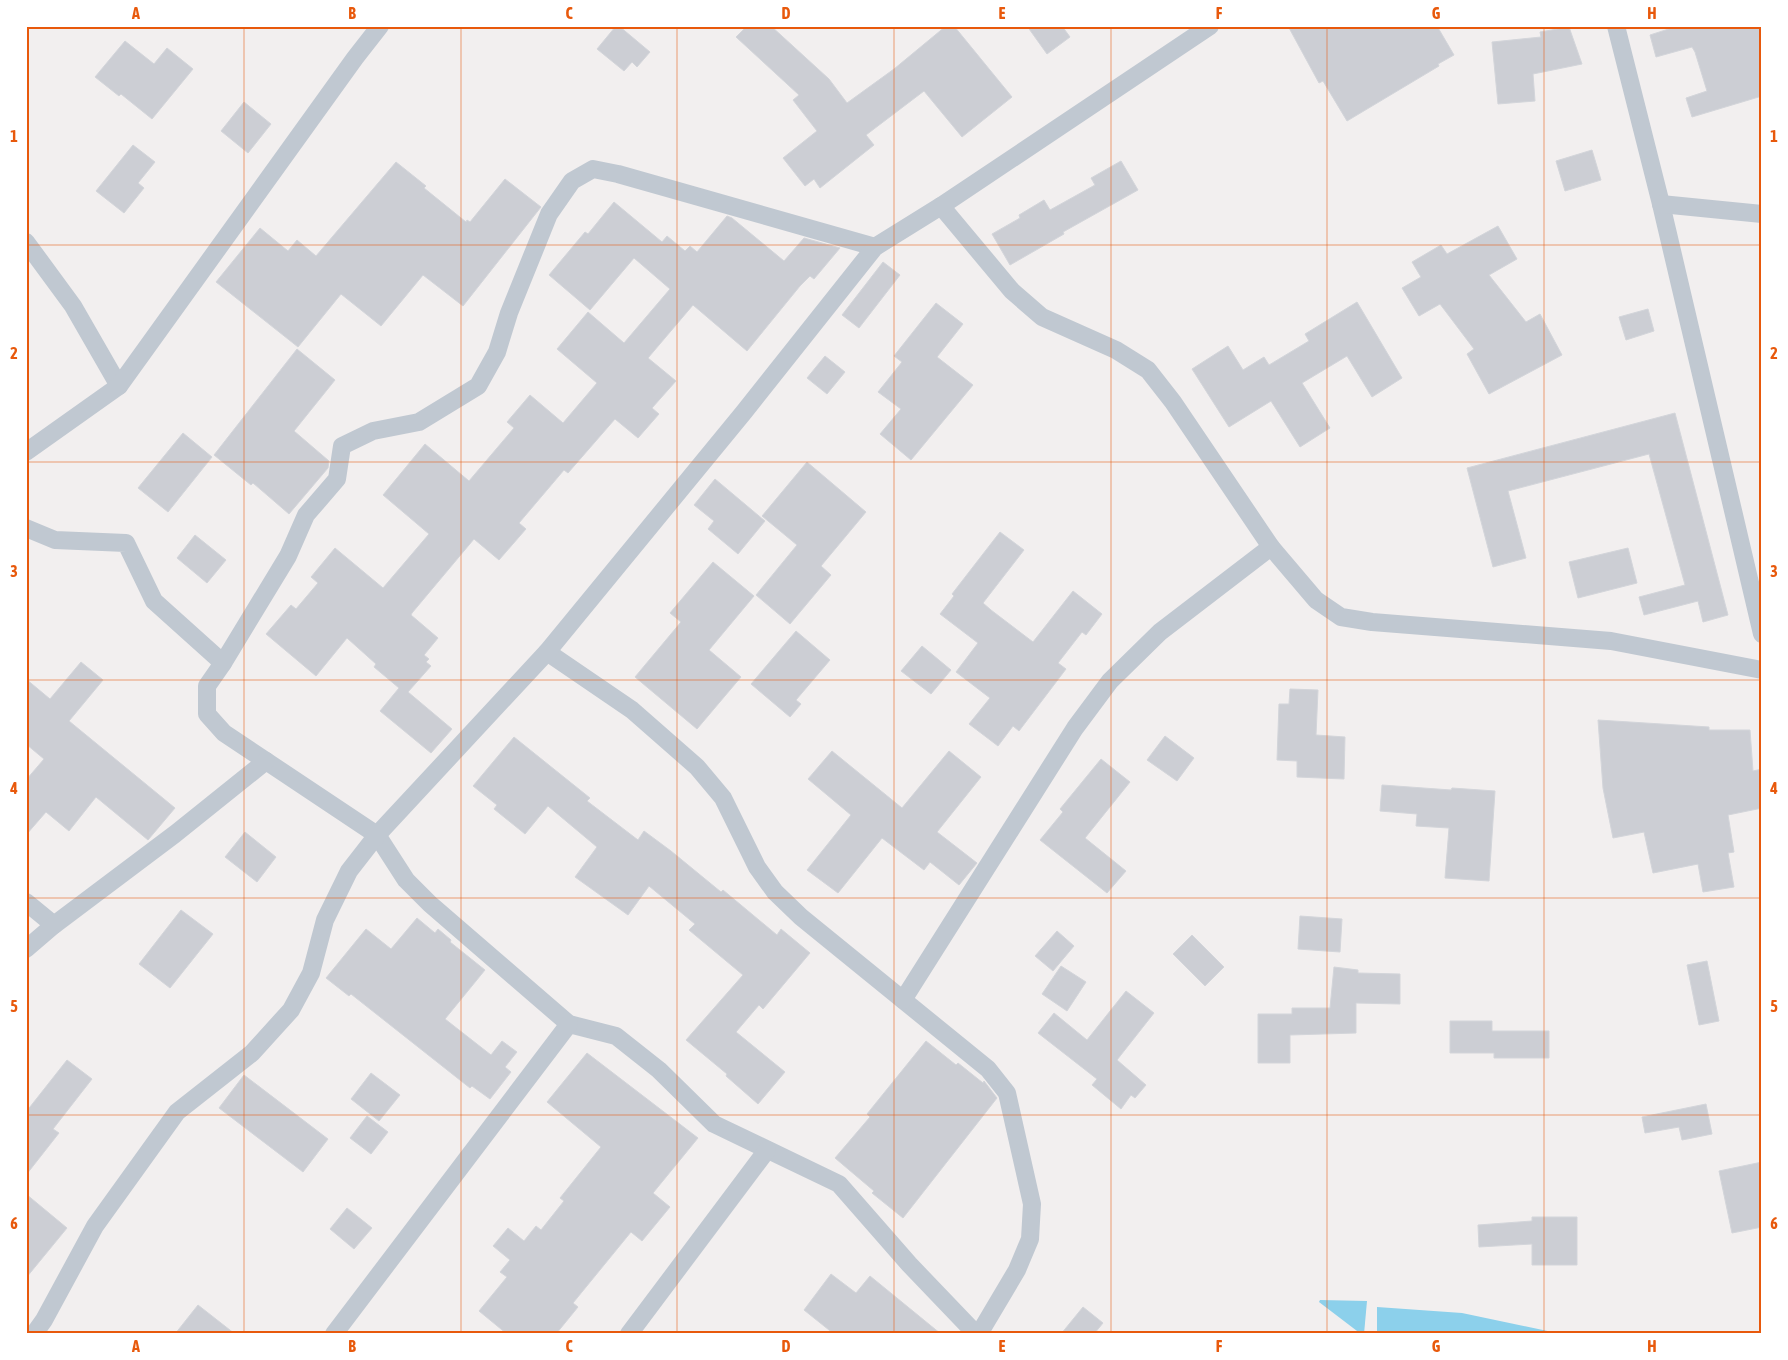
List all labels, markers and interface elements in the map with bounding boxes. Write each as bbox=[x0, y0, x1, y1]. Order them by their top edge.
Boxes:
text: A bbox=[131, 4, 140, 22]
text: B bbox=[348, 4, 356, 22]
text: C bbox=[565, 4, 573, 22]
text: D bbox=[782, 4, 791, 22]
text: E bbox=[999, 4, 1006, 22]
text: F bbox=[1216, 4, 1223, 22]
text: G bbox=[1432, 4, 1441, 22]
text: H bbox=[1647, 4, 1657, 22]
text: 1 bbox=[10, 127, 18, 145]
text: 1 bbox=[1770, 127, 1778, 145]
text: 2 bbox=[10, 344, 18, 362]
text: 2 bbox=[1770, 344, 1778, 362]
text: 3 bbox=[10, 562, 18, 580]
text: 3 bbox=[1770, 562, 1778, 580]
text: 4 bbox=[9, 779, 18, 797]
text: 4 bbox=[1769, 779, 1778, 797]
text: 5 bbox=[10, 997, 18, 1015]
text: 5 bbox=[1770, 997, 1778, 1015]
text: 6 bbox=[10, 1214, 18, 1232]
text: 6 bbox=[1770, 1214, 1778, 1232]
text: A bbox=[131, 1337, 140, 1355]
text: B bbox=[348, 1337, 356, 1355]
text: C bbox=[565, 1337, 573, 1355]
text: D bbox=[782, 1337, 791, 1355]
text: E bbox=[999, 1337, 1006, 1355]
text: F bbox=[1216, 1337, 1223, 1355]
text: G bbox=[1432, 1337, 1441, 1355]
text: H bbox=[1647, 1337, 1657, 1355]

